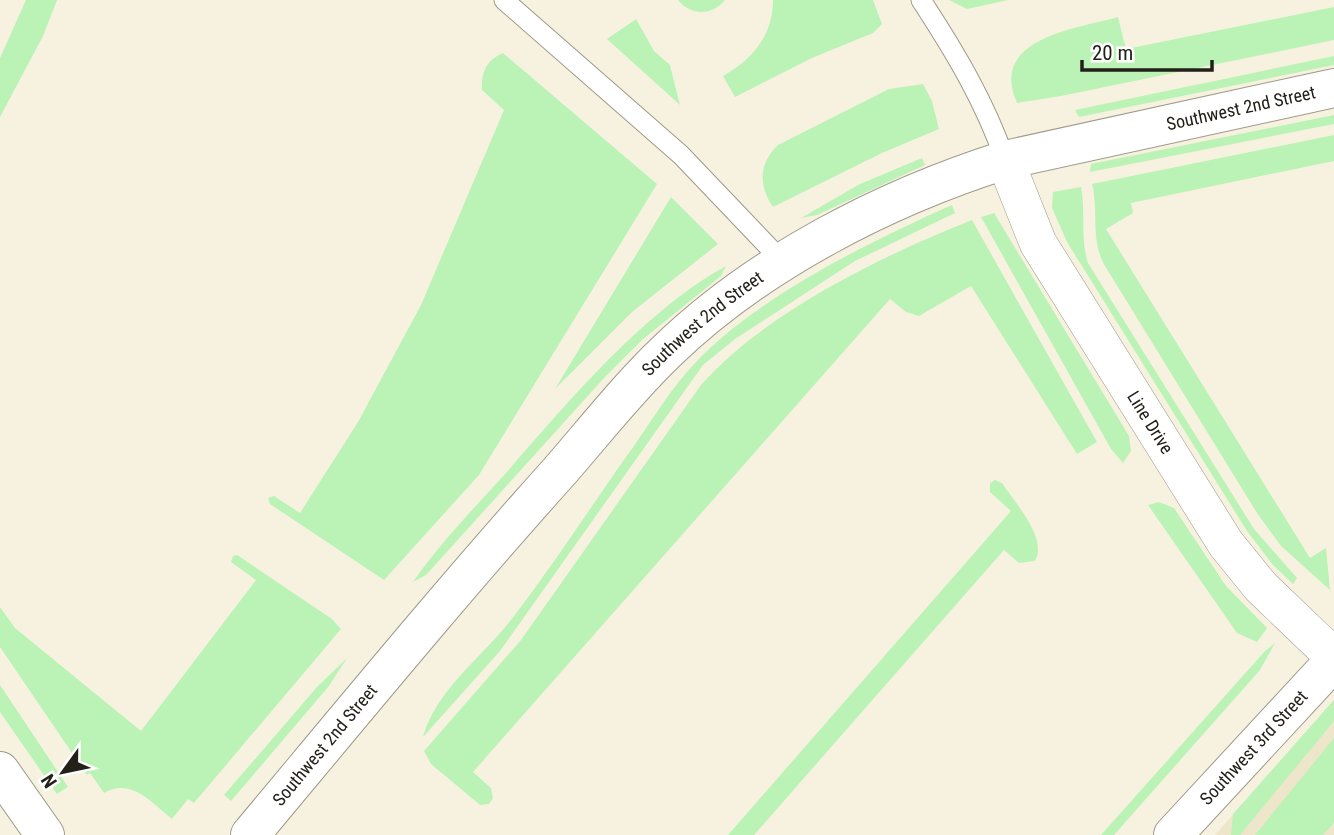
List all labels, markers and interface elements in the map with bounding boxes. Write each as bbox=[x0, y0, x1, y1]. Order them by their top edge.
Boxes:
scale bar bbox=[1082, 28, 1212, 72]
text: 20 m bbox=[1092, 41, 1133, 65]
street label: Southwest 2nd Street bbox=[1164, 81, 1317, 134]
street label: Southwest 2nd Street bbox=[637, 266, 767, 380]
street label: Line Drive bbox=[1123, 387, 1178, 457]
street label: Southwest 2nd Street bbox=[268, 680, 381, 810]
street label: Southwest 3rd Street bbox=[1195, 686, 1312, 809]
north arrow bbox=[28, 737, 98, 807]
text: N bbox=[36, 770, 62, 792]

